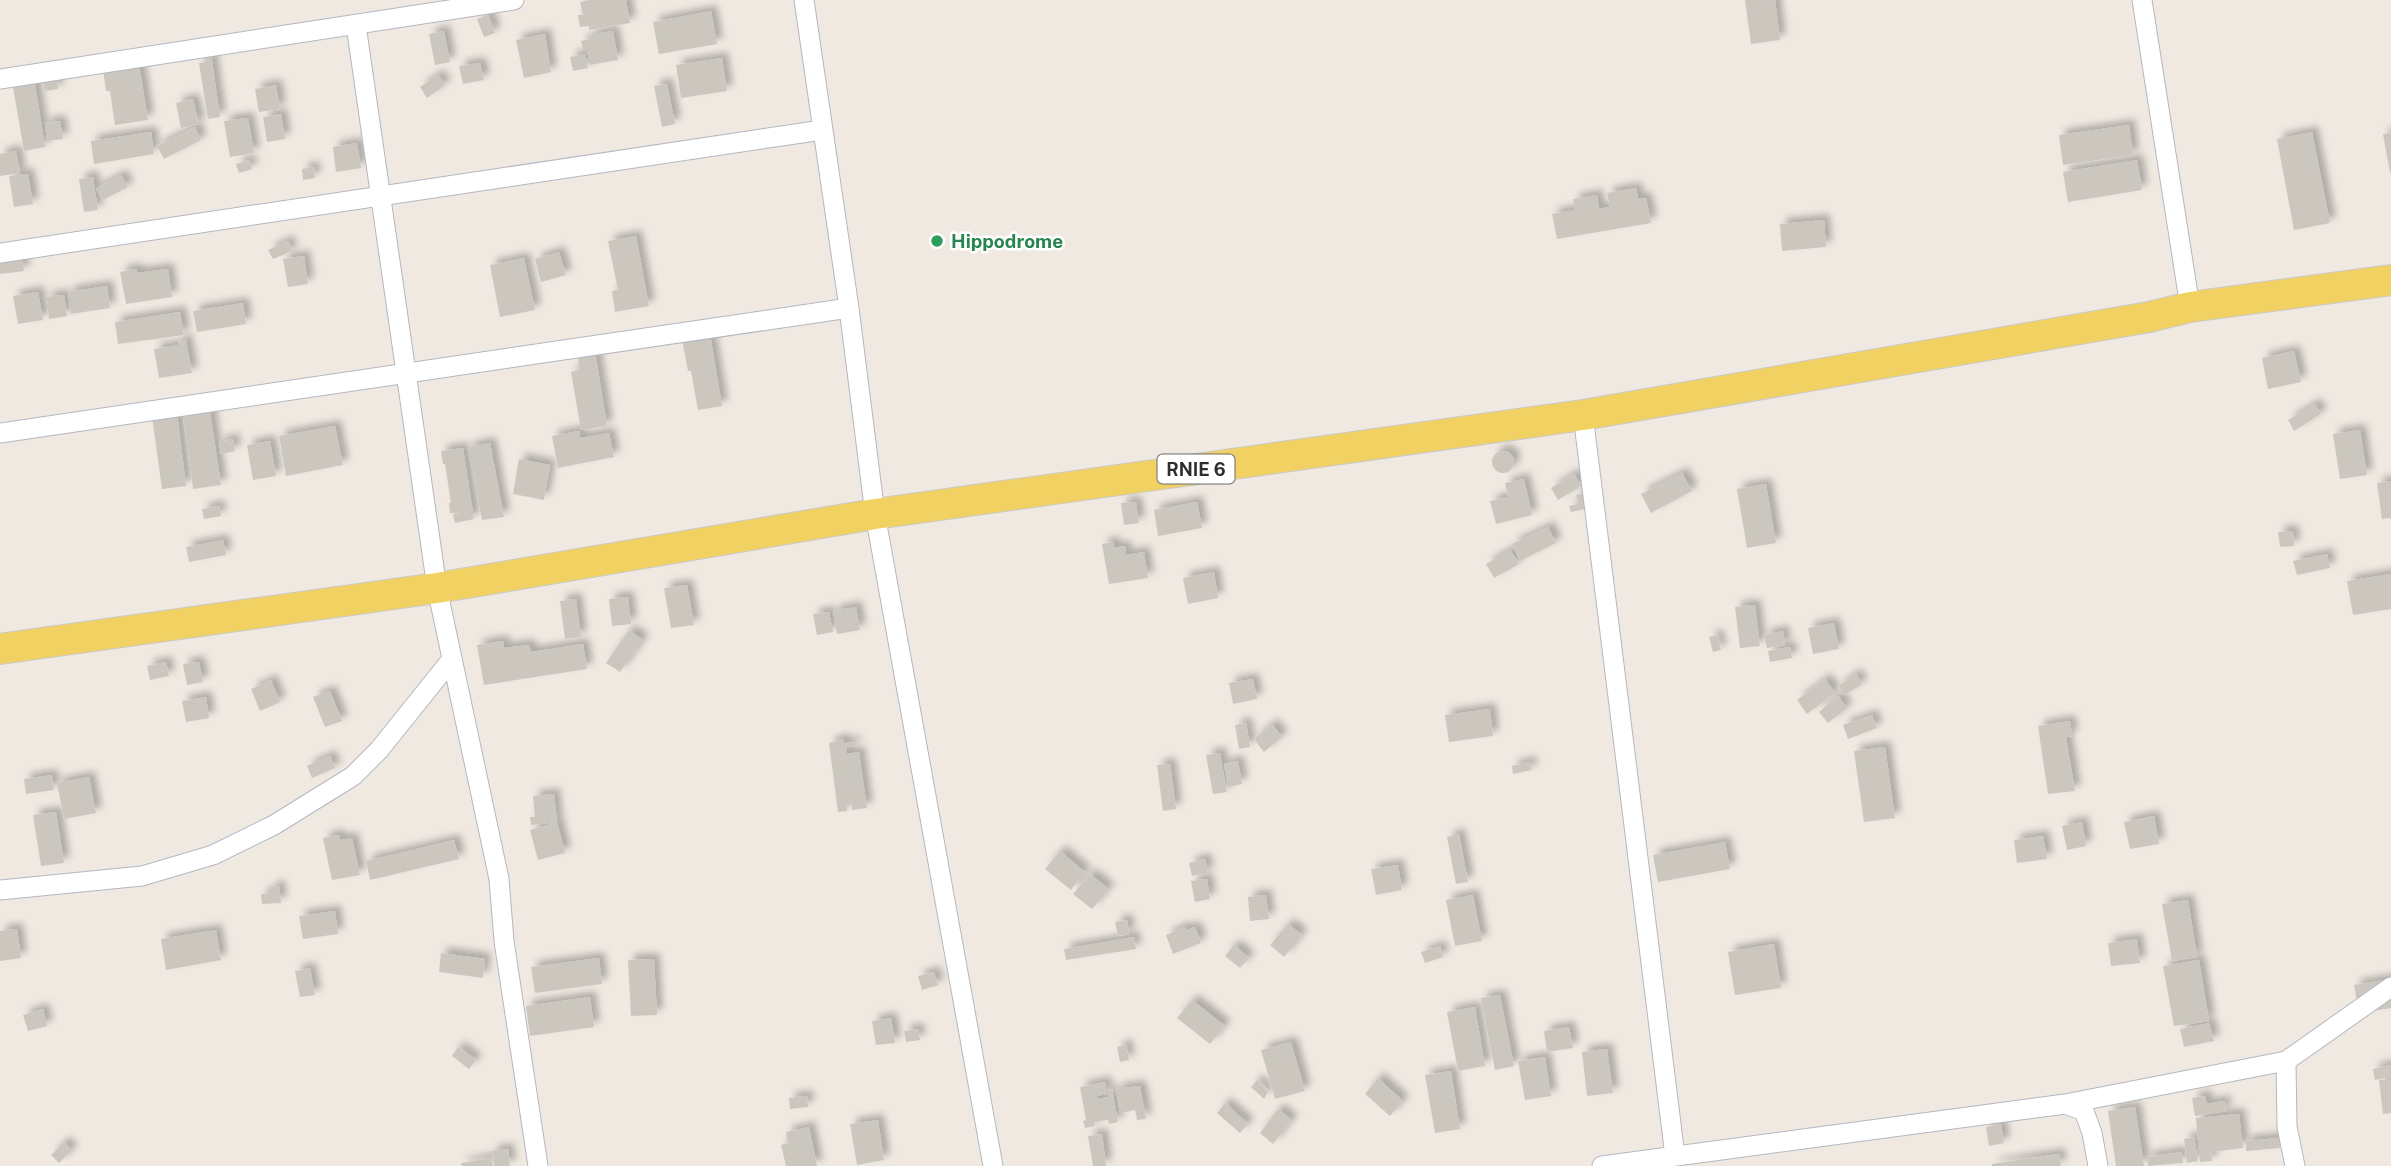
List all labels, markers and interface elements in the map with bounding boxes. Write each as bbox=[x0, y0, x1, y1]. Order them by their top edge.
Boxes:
place label: Hippodrome bbox=[951, 230, 1063, 252]
marker: Hippodrome bbox=[929, 233, 945, 249]
road number: RNIE 6 bbox=[1158, 454, 1234, 484]

